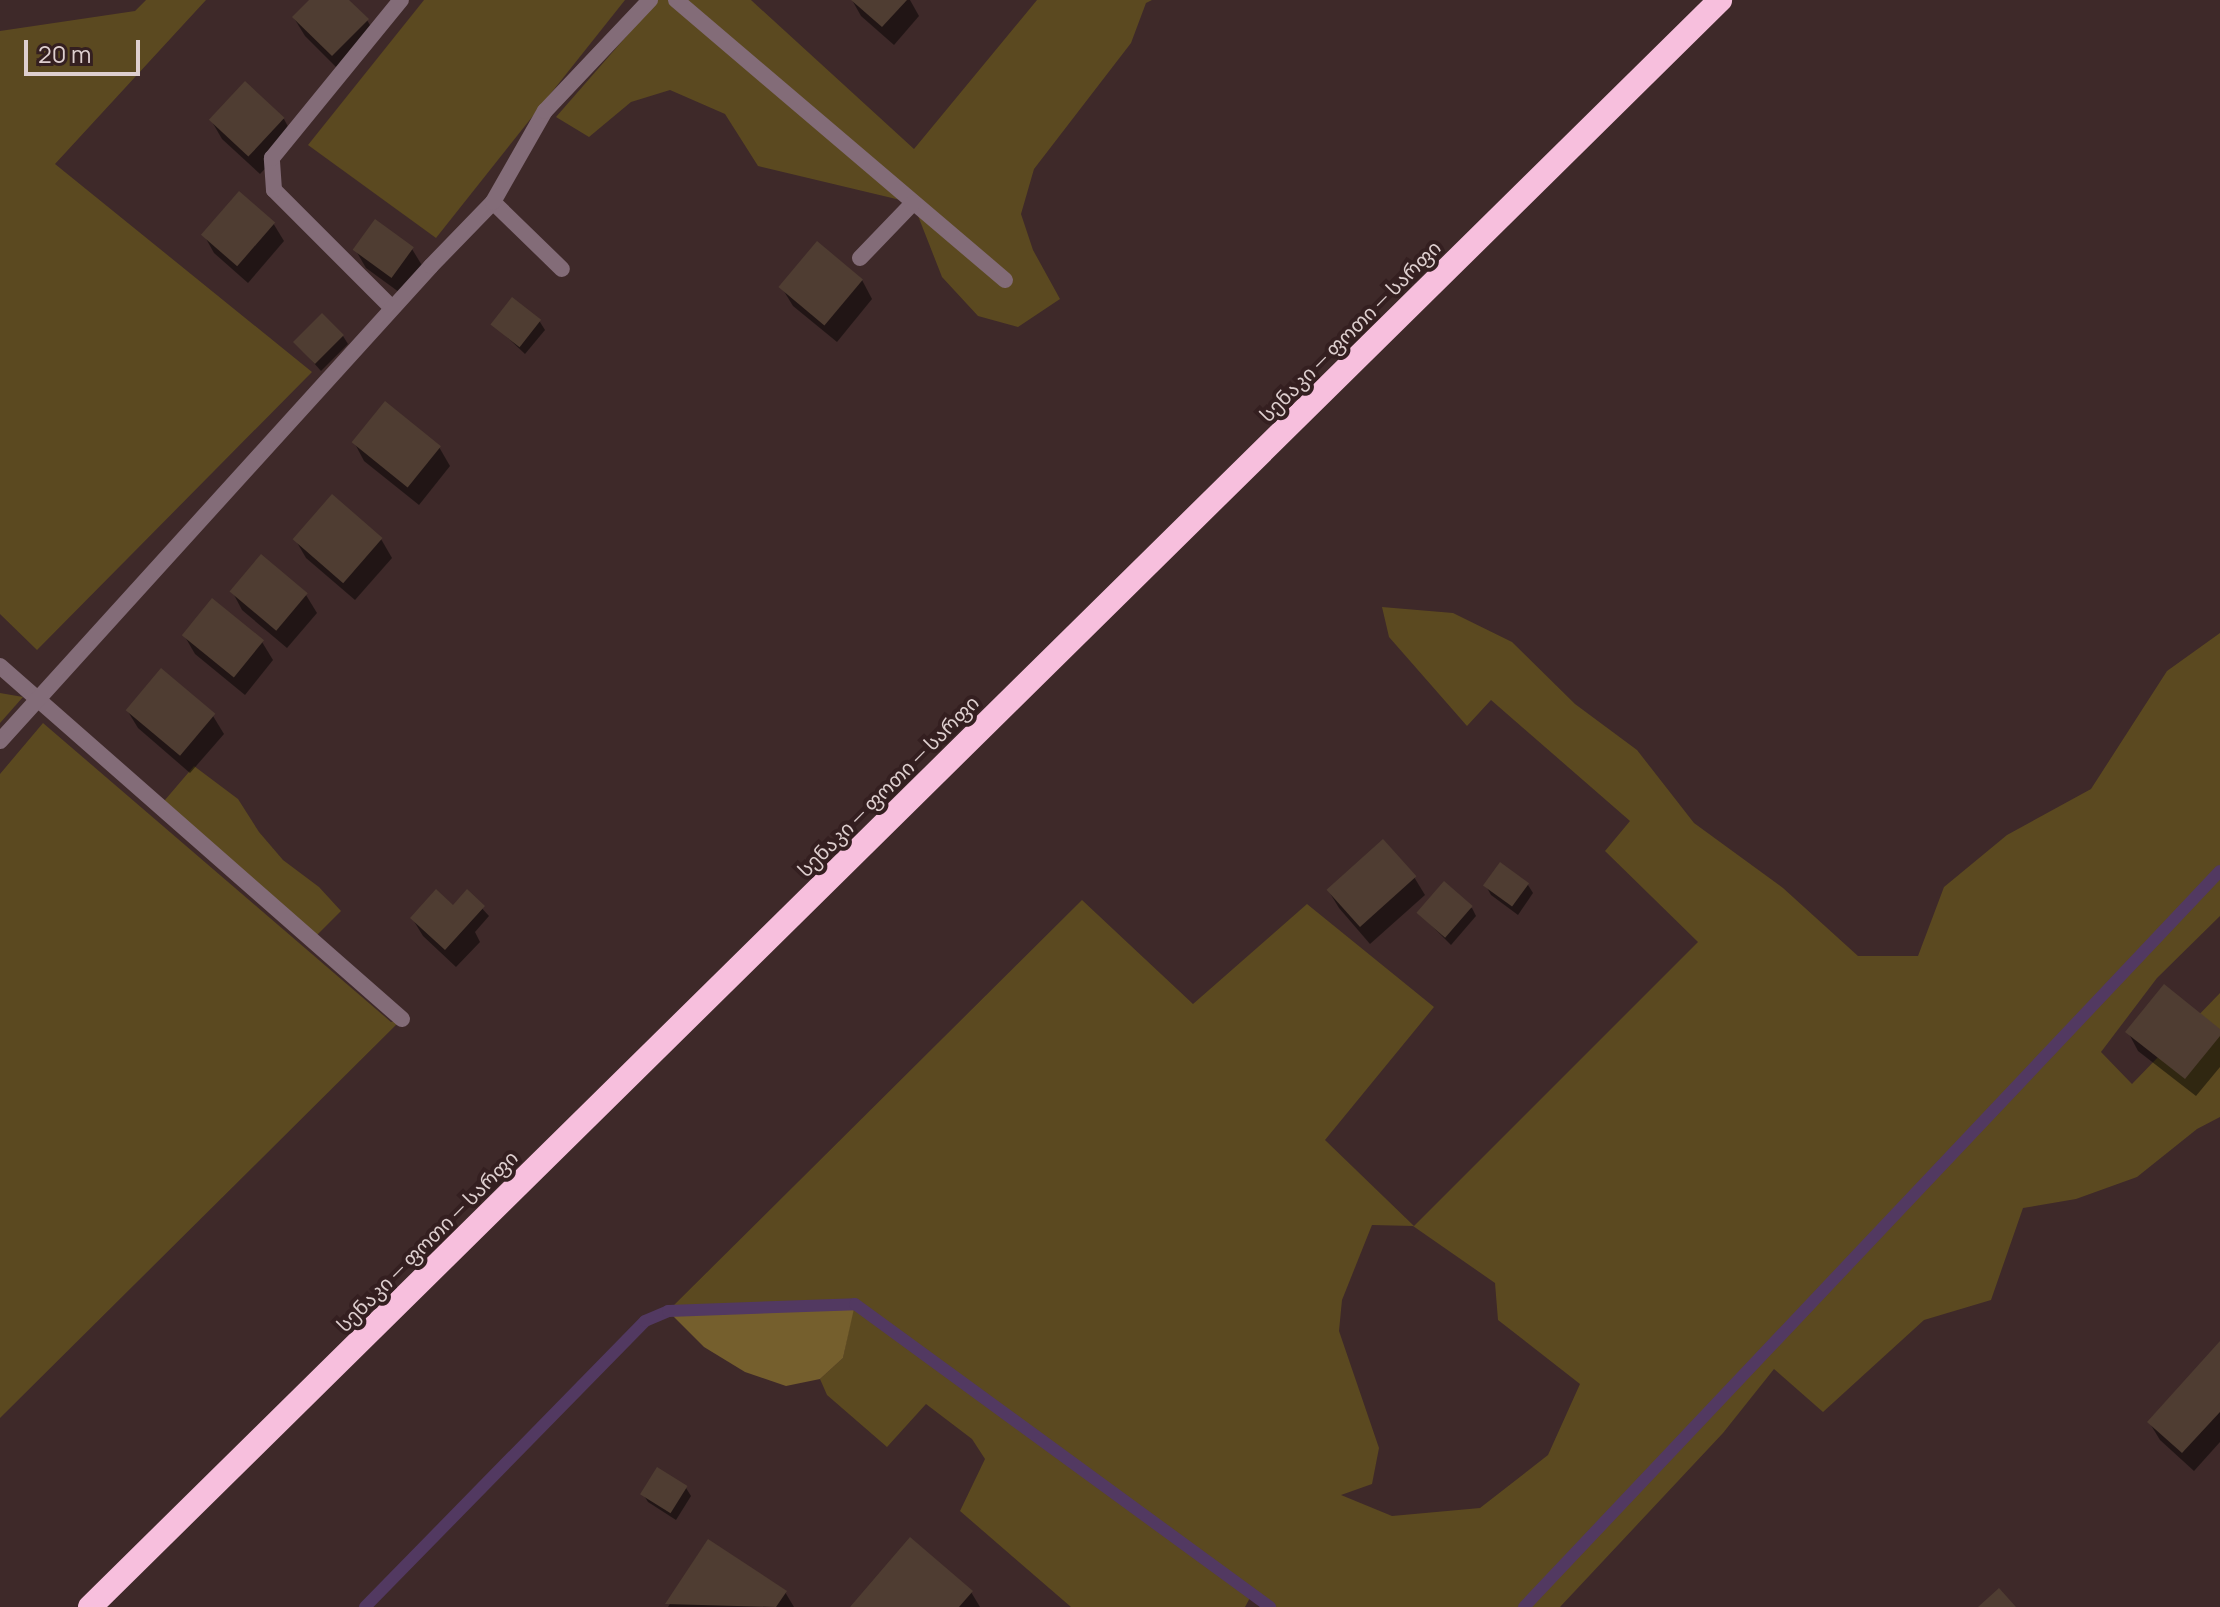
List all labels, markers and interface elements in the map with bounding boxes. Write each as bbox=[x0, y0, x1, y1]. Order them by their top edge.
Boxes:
scale bar bbox=[28, 24, 144, 74]
text: 20 m bbox=[38, 37, 91, 70]
street label: სენაკი — ფოთი — სარფი bbox=[1254, 235, 1446, 427]
street label: სენაკი — ფოთი — სარფი bbox=[792, 690, 984, 882]
street label: სენაკი — ფოთი — სარფი bbox=[331, 1145, 523, 1337]

